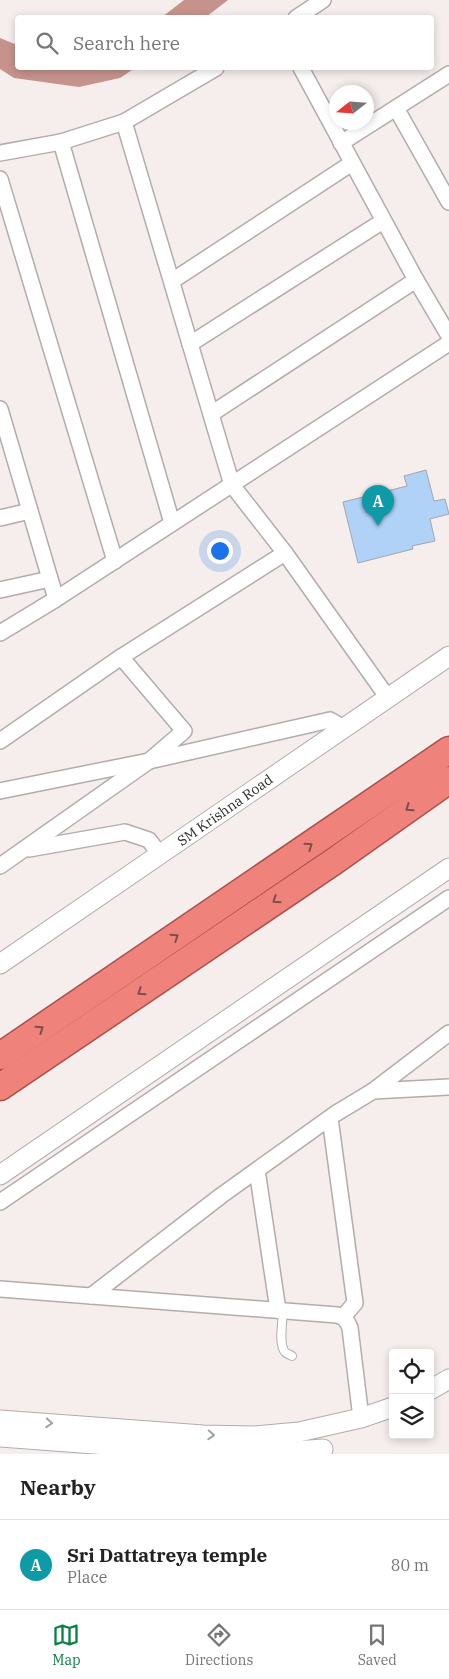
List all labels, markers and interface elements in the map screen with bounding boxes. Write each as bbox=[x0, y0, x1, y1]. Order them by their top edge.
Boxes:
search box bbox=[15, 15, 434, 70]
icon: search bbox=[33, 29, 61, 57]
text: Search here bbox=[73, 31, 180, 55]
north arrow bbox=[329, 85, 374, 130]
pin: A bbox=[362, 485, 394, 526]
your location bbox=[207, 538, 233, 564]
street label: SM Krishna Road bbox=[174, 770, 277, 850]
one-way arrow bbox=[405, 802, 415, 811]
one-way arrow bbox=[303, 843, 313, 852]
one-way arrow bbox=[272, 894, 281, 904]
one-way arrow bbox=[169, 934, 178, 943]
one-way arrow bbox=[137, 986, 147, 995]
one-way arrow bbox=[35, 1026, 44, 1035]
map controls bbox=[389, 1349, 434, 1439]
button: locate bbox=[389, 1349, 434, 1394]
button: layers bbox=[389, 1394, 434, 1439]
one-way arrow bbox=[45, 1418, 53, 1429]
one-way arrow bbox=[207, 1430, 215, 1441]
text: Nearby bbox=[20, 1473, 96, 1501]
text: Sri Dattatreya temple bbox=[67, 1543, 267, 1567]
text: A bbox=[30, 1555, 42, 1575]
text: 80 m bbox=[391, 1555, 429, 1575]
text: Place bbox=[67, 1567, 107, 1587]
tab: Map bbox=[52, 1621, 81, 1669]
tab: Directions bbox=[185, 1621, 253, 1669]
tab: Saved bbox=[358, 1621, 397, 1669]

